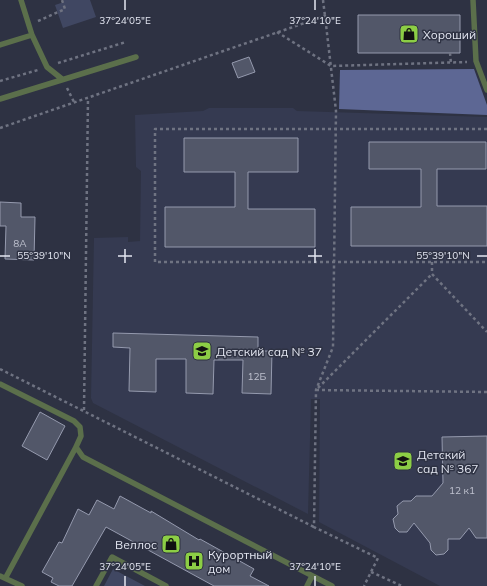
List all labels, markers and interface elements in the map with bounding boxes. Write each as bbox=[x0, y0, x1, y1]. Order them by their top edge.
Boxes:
text: 37°24'05"E bbox=[99, 14, 151, 27]
text: 37°24'10"E bbox=[289, 14, 341, 27]
shop icon: Хороший bbox=[398, 23, 420, 45]
place label: Хороший bbox=[423, 27, 476, 42]
house number: 8А bbox=[13, 237, 27, 250]
text: 55°39'10"N bbox=[17, 249, 71, 262]
text: 55°39'10"N bbox=[416, 249, 470, 262]
school or university icon: Детский сад № 37 bbox=[191, 340, 213, 362]
place label: Детский сад № 37 bbox=[216, 344, 322, 359]
house number: 12Б bbox=[248, 370, 267, 383]
place label: Детский сад № 367 bbox=[417, 447, 479, 476]
school or university icon: Детский сад № 367 bbox=[392, 450, 414, 472]
house number: 12 к1 bbox=[449, 484, 475, 497]
shop icon: Веллос bbox=[160, 533, 182, 555]
place label: Веллос bbox=[115, 537, 157, 552]
place label: Курортный дом bbox=[208, 547, 272, 576]
hospital icon: Курортный дом bbox=[183, 550, 205, 572]
text: 37°24'05"E bbox=[99, 560, 151, 573]
text: 37°24'10"E bbox=[289, 560, 341, 573]

